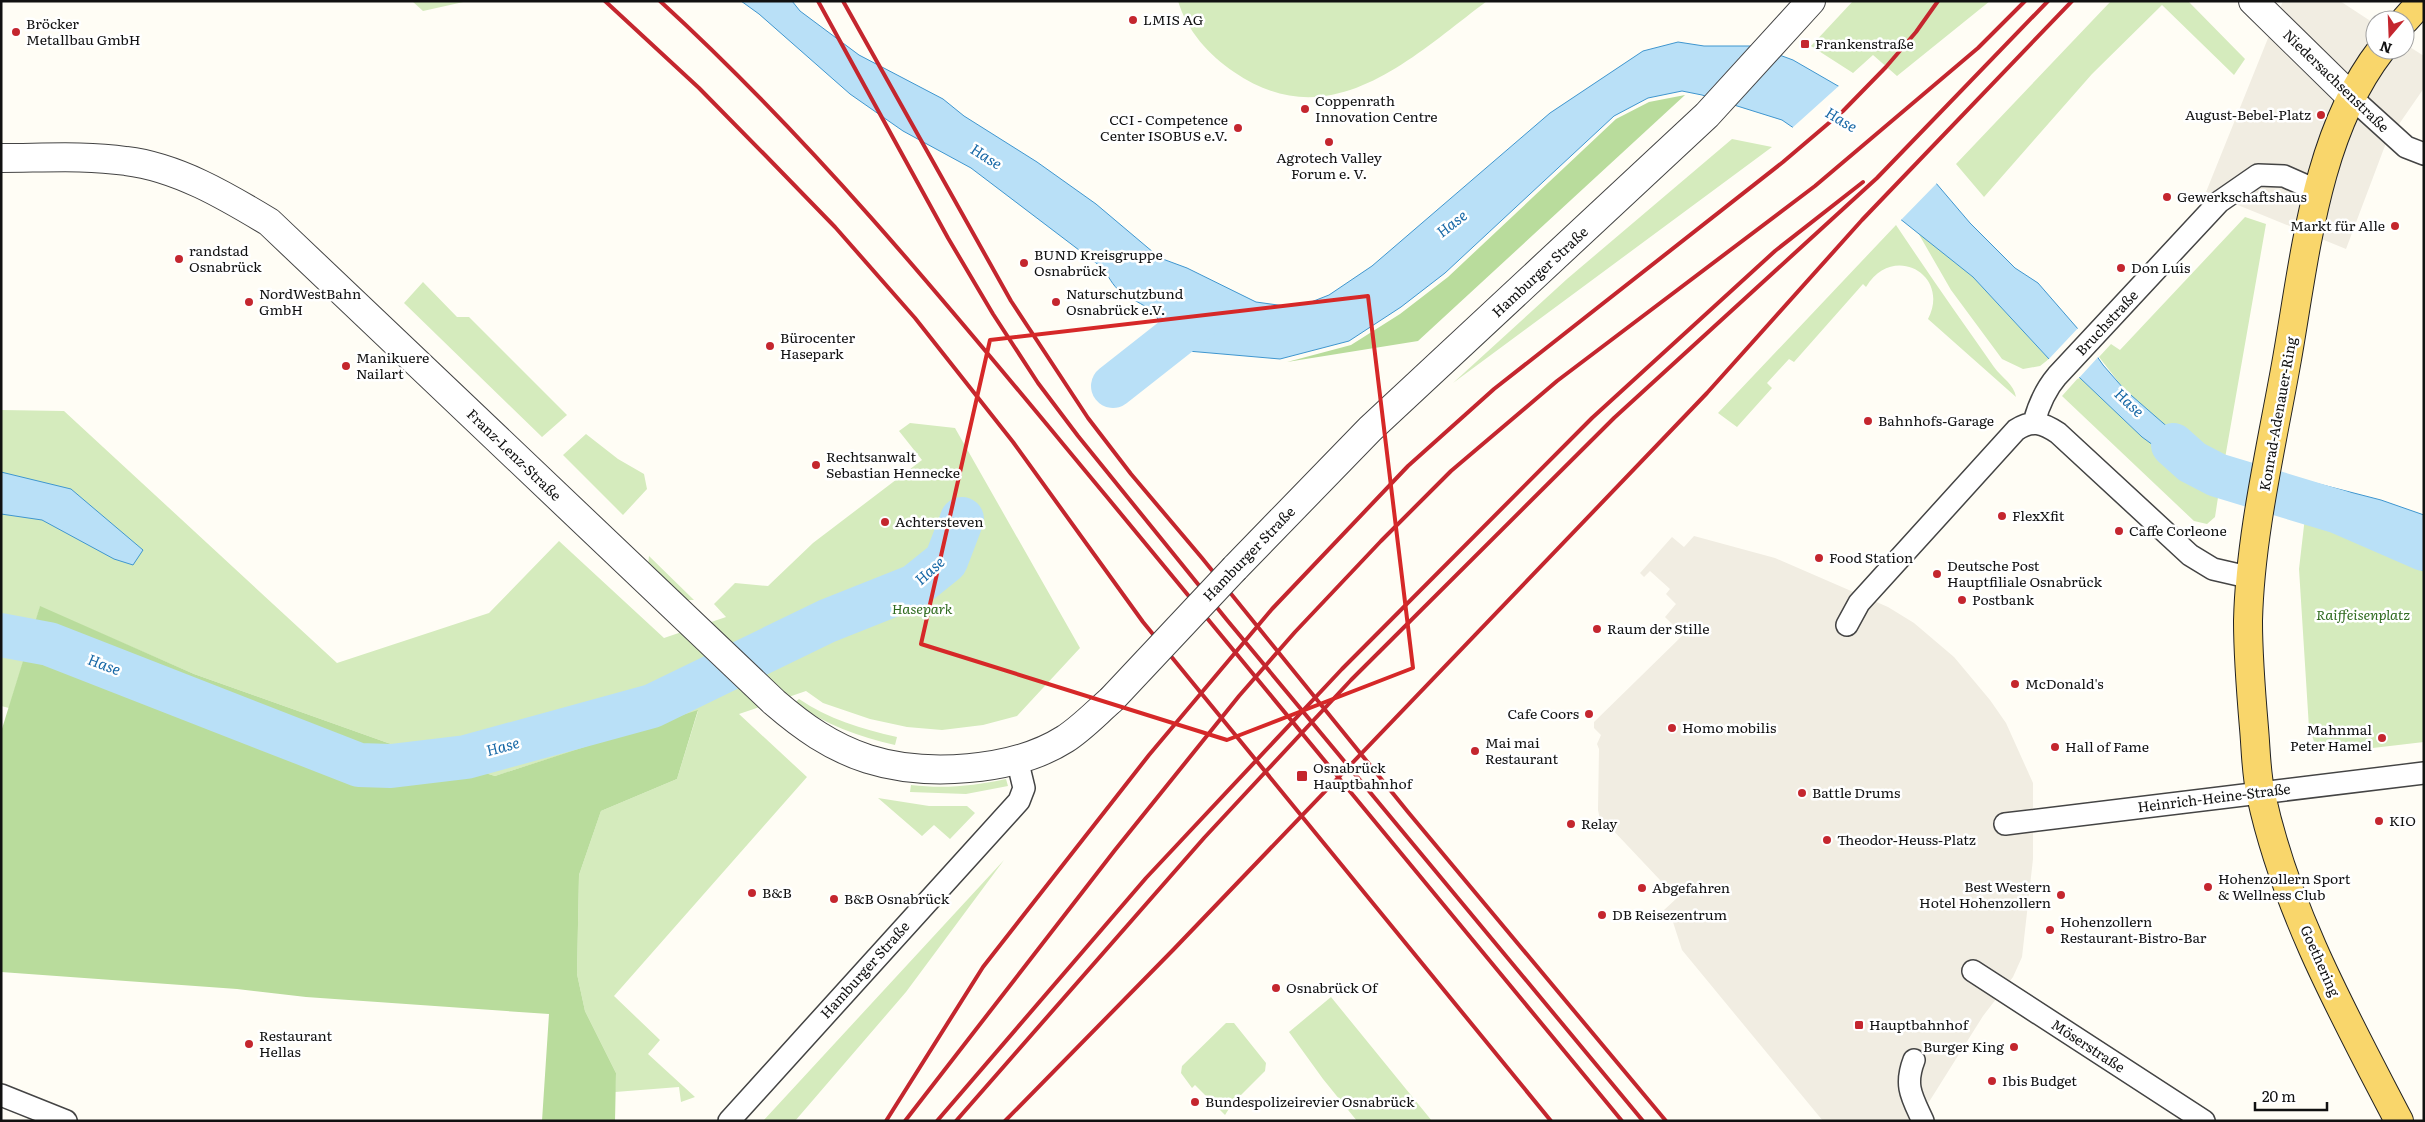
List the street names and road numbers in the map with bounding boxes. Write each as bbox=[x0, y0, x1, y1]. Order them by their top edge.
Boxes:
street label: Niedersachsenstraße bbox=[2280, 26, 2392, 136]
street label: Hamburger Straße bbox=[1487, 221, 1592, 321]
street label: Bruchstraße bbox=[2071, 285, 2142, 360]
street label: Konrad-Adenauer-Ring bbox=[2254, 335, 2300, 493]
street label: Franz-Lenz-Straße bbox=[463, 404, 566, 505]
street label: Hamburger Straße bbox=[1198, 501, 1299, 605]
street label: Heinrich-Heine-Straße bbox=[2136, 778, 2292, 816]
street label: Hamburger Straße bbox=[815, 916, 913, 1022]
street label: Goethering bbox=[2296, 922, 2346, 1000]
street label: Möserstraße bbox=[2048, 1014, 2129, 1077]

